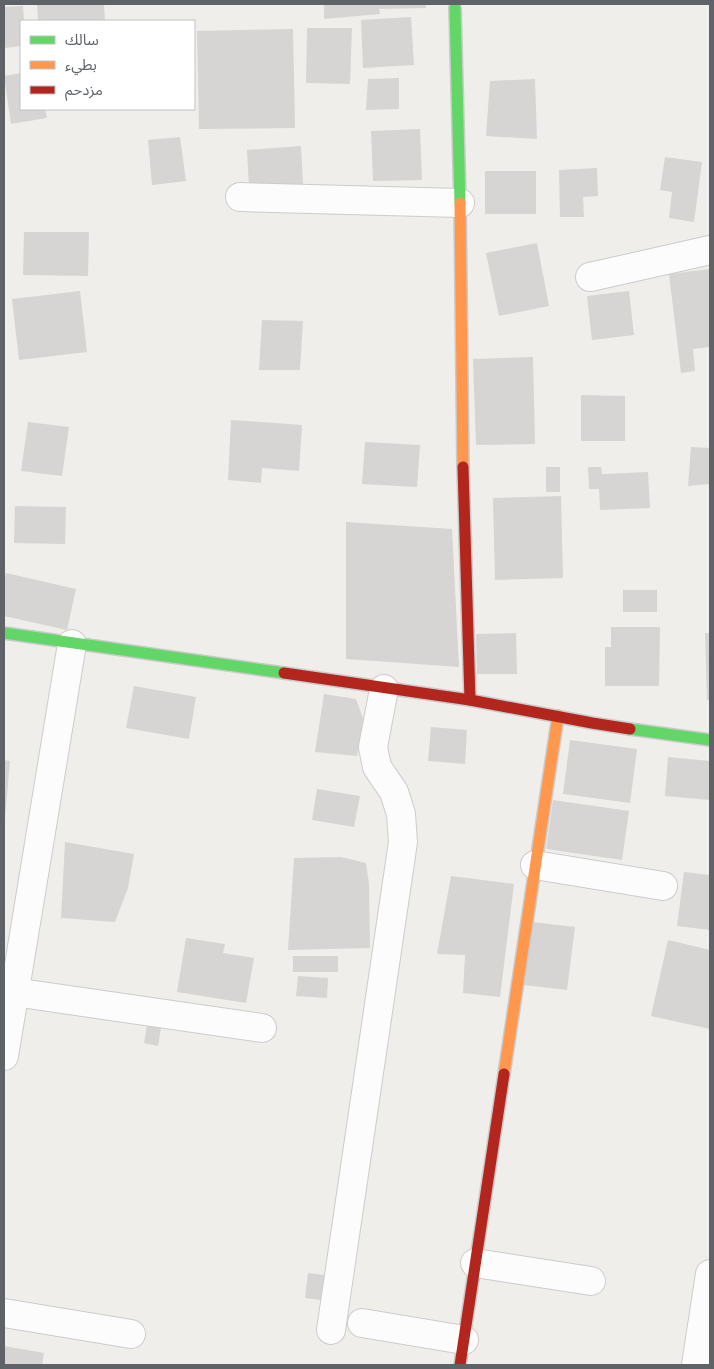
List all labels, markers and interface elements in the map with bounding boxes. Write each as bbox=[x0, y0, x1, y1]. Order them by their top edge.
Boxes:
legend bbox=[20, 20, 195, 110]
text: سالك bbox=[65, 31, 99, 49]
text: بطيء bbox=[65, 56, 97, 76]
text: مزدحم bbox=[65, 81, 103, 101]

